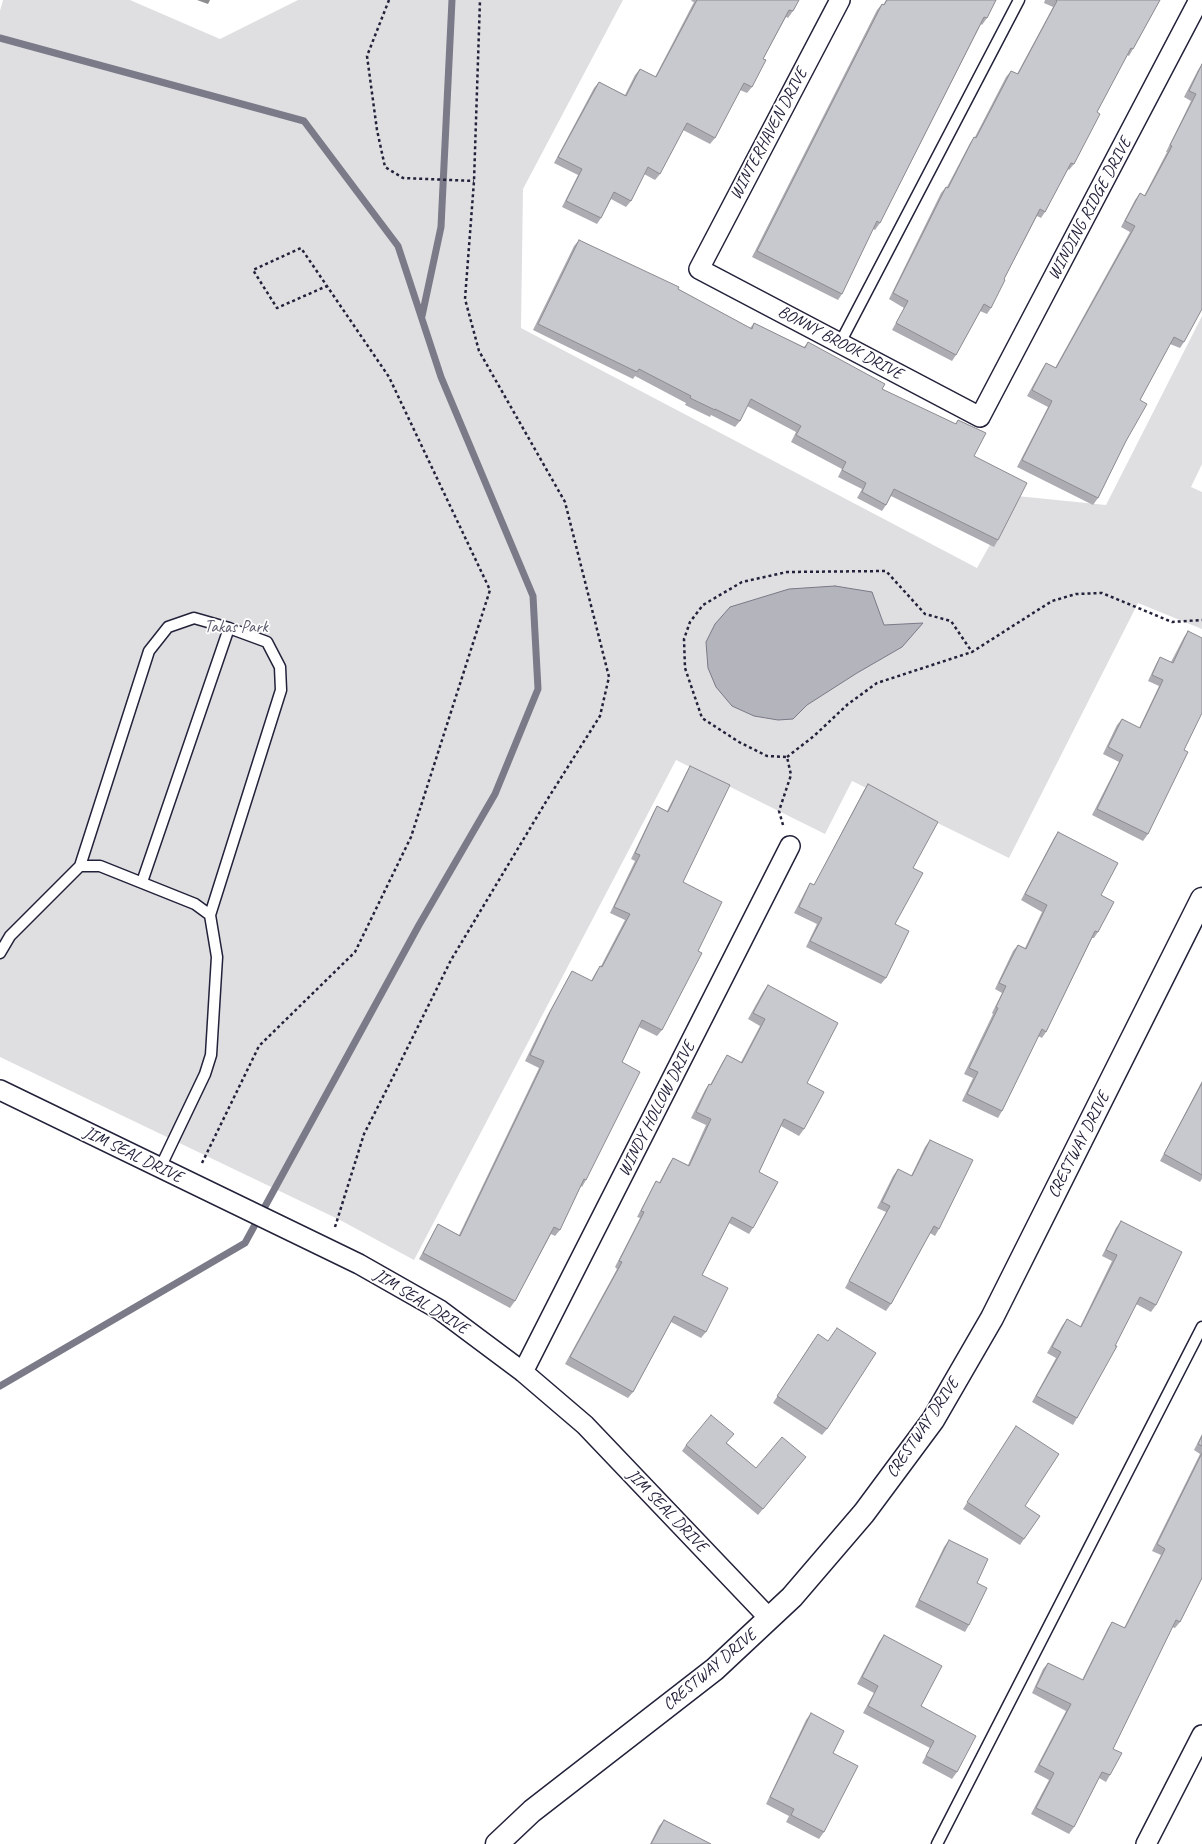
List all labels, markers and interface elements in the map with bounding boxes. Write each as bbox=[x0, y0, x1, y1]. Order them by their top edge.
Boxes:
street label: WINTERHAVEN DRIVE bbox=[726, 65, 812, 203]
street label: WINDING RIDGE DRIVE bbox=[1044, 134, 1136, 284]
street label: BONNY BROOK DRIVE bbox=[774, 302, 906, 384]
park label: Takas Park bbox=[204, 618, 268, 638]
street label: WINDY HOLLOW DRIVE bbox=[614, 1038, 700, 1180]
street label: CRESTWAY DRIVE bbox=[1044, 1089, 1114, 1201]
street label: JIM SEAL DRIVE bbox=[80, 1122, 186, 1188]
street label: JIM SEAL DRIVE bbox=[370, 1265, 472, 1339]
street label: CRESTWAY DRIVE bbox=[882, 1374, 964, 1482]
street label: JIM SEAL DRIVE bbox=[622, 1465, 712, 1557]
street label: CRESTWAY DRIVE bbox=[659, 1625, 761, 1715]

